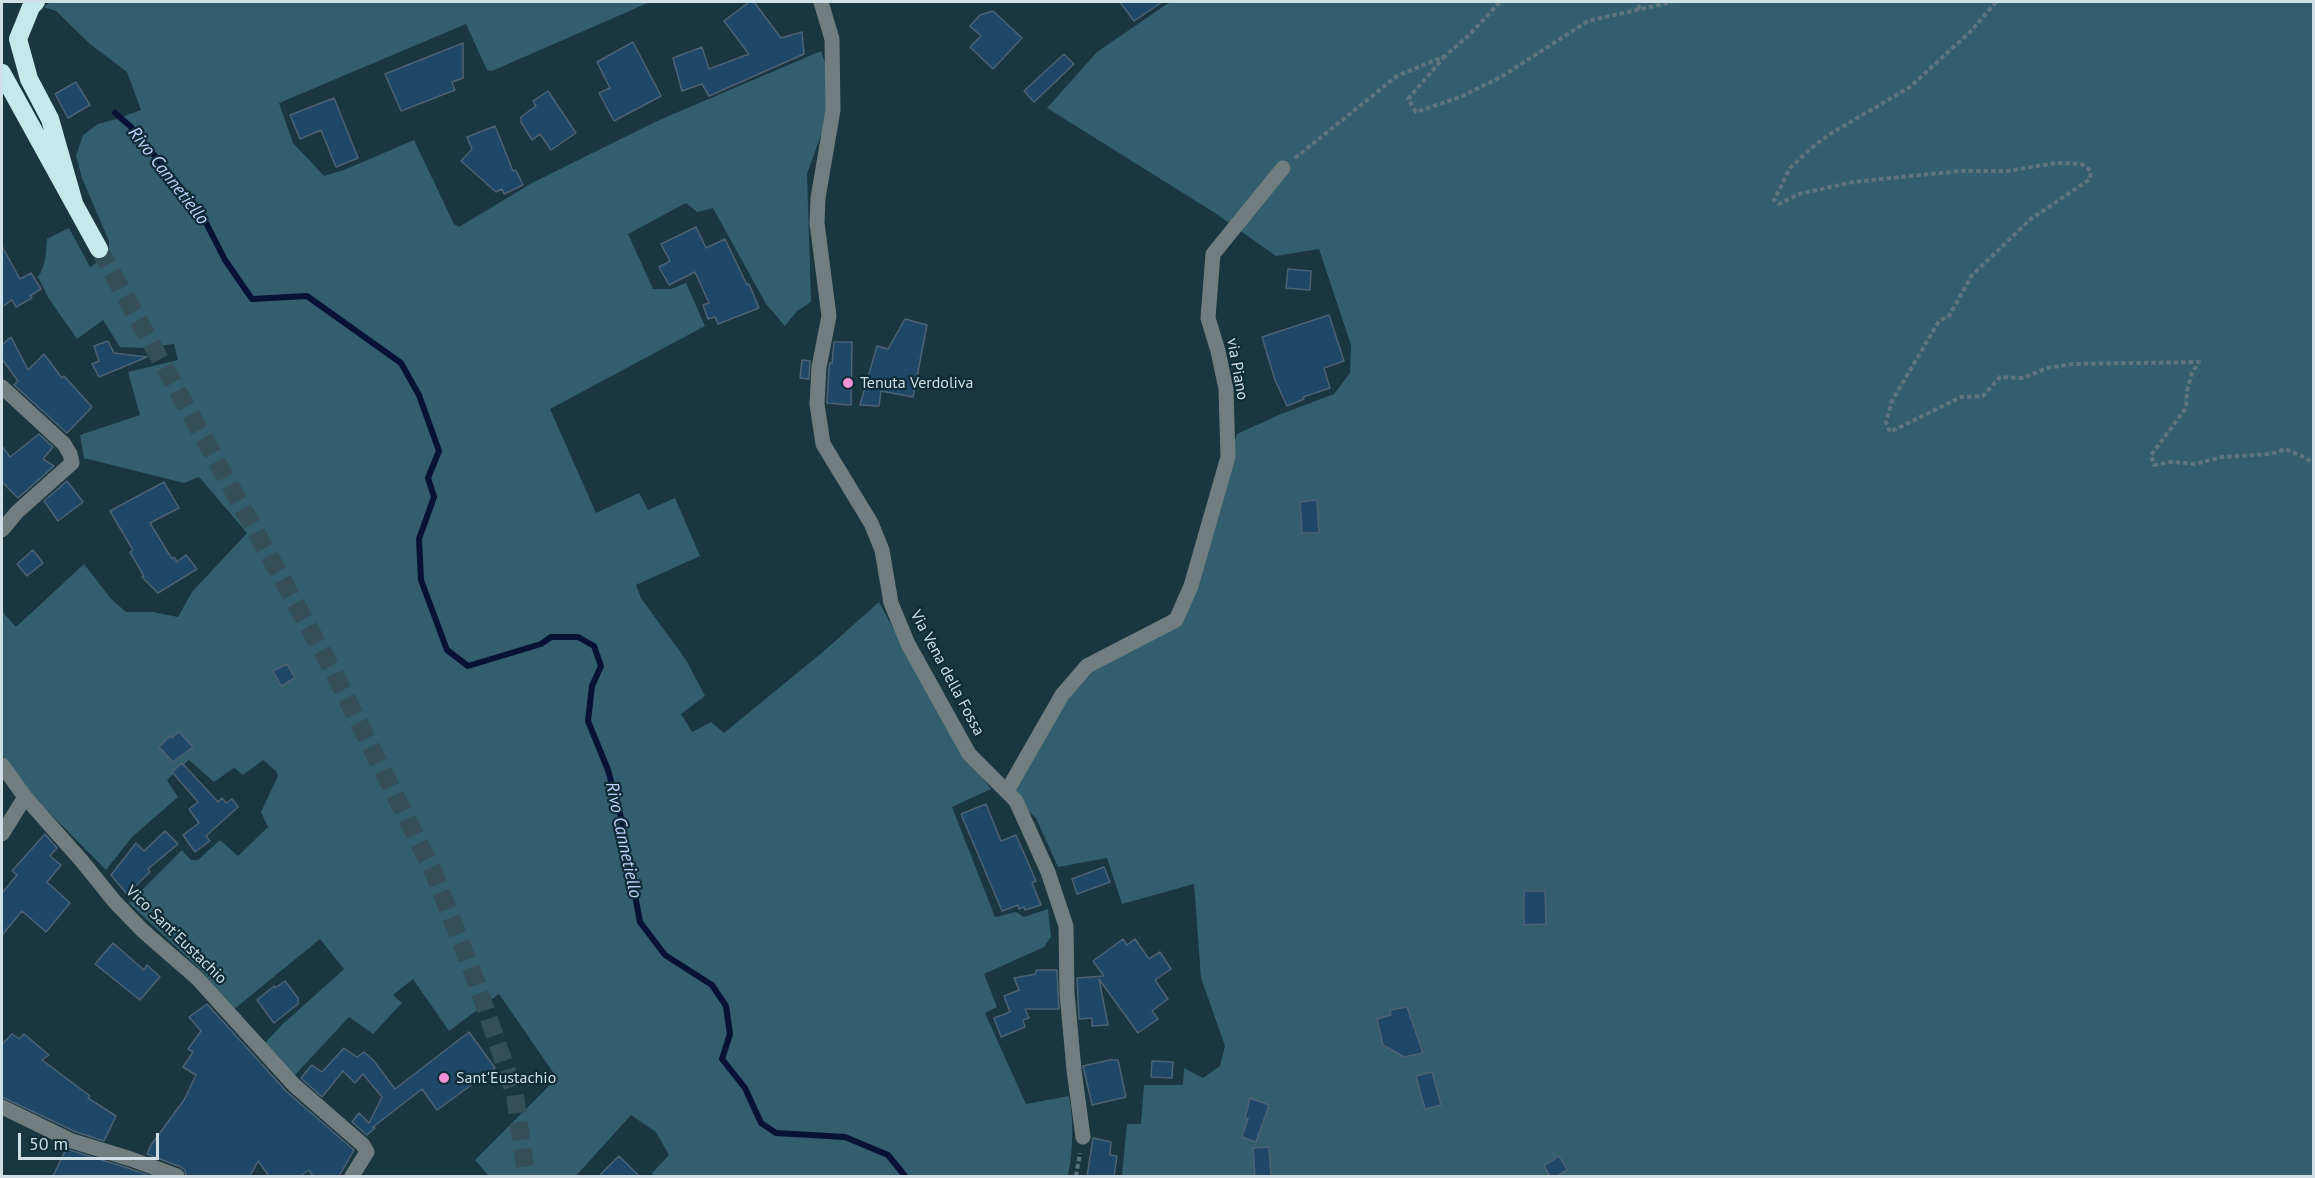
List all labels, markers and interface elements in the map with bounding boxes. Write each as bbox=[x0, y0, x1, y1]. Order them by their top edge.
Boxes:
water label: Rivo Cannetiello bbox=[123, 123, 213, 229]
street label: via Piano bbox=[1222, 336, 1252, 402]
place label: Tenuta Verdoliva bbox=[860, 373, 973, 393]
marker: Tenuta Verdoliva bbox=[841, 376, 855, 390]
street label: Via Vena della Fossa bbox=[906, 607, 988, 739]
water label: Rivo Cannetiello bbox=[600, 780, 646, 900]
street label: Vico Sant'Eustachio bbox=[121, 882, 231, 988]
place label: Sant'Eustachio bbox=[456, 1068, 556, 1088]
marker: Sant'Eustachio bbox=[437, 1071, 451, 1085]
scale bar bbox=[21, 1121, 162, 1159]
text: 50 m bbox=[29, 1132, 68, 1155]

